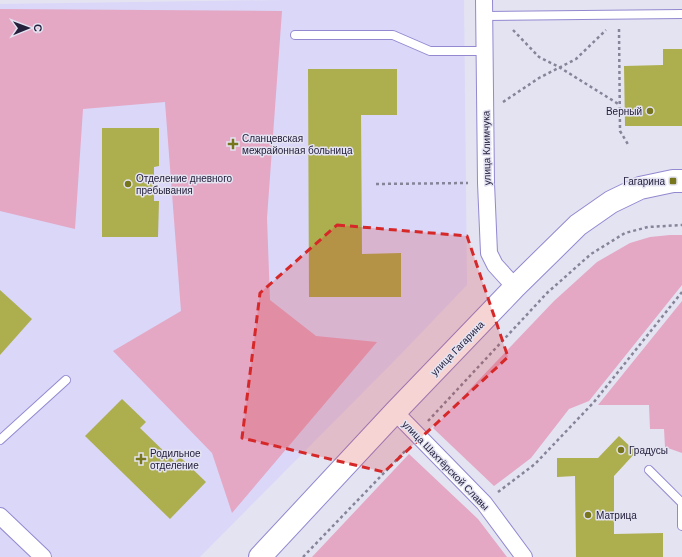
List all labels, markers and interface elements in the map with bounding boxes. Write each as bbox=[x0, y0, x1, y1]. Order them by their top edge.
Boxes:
north arrow bbox=[8, 8, 48, 48]
text: С bbox=[31, 24, 45, 32]
place label: Верный bbox=[606, 105, 642, 118]
marker: Верный bbox=[645, 106, 655, 116]
street label: улица Климчука bbox=[479, 110, 494, 185]
place label: Сланцевская межрайонная больница bbox=[242, 132, 353, 157]
marker: Сланцевская межрайонная больница bbox=[227, 138, 239, 150]
place label: Отделение дневного пребывания bbox=[136, 172, 233, 197]
place label: Гагарина bbox=[623, 175, 665, 188]
marker: Гагарина bbox=[668, 176, 678, 186]
marker: Отделение дневного пребывания bbox=[123, 179, 133, 189]
street label: улица Гагарина bbox=[428, 318, 487, 379]
street label: улица Шахтёрской Славы bbox=[399, 418, 492, 513]
place label: Градусы bbox=[629, 444, 668, 457]
marker: Градусы bbox=[616, 445, 626, 455]
place label: Родильное отделение bbox=[150, 447, 201, 472]
marker: Родильное отделение bbox=[135, 453, 147, 465]
place label: Матрица bbox=[596, 509, 637, 522]
marker: Матрица bbox=[583, 510, 593, 520]

